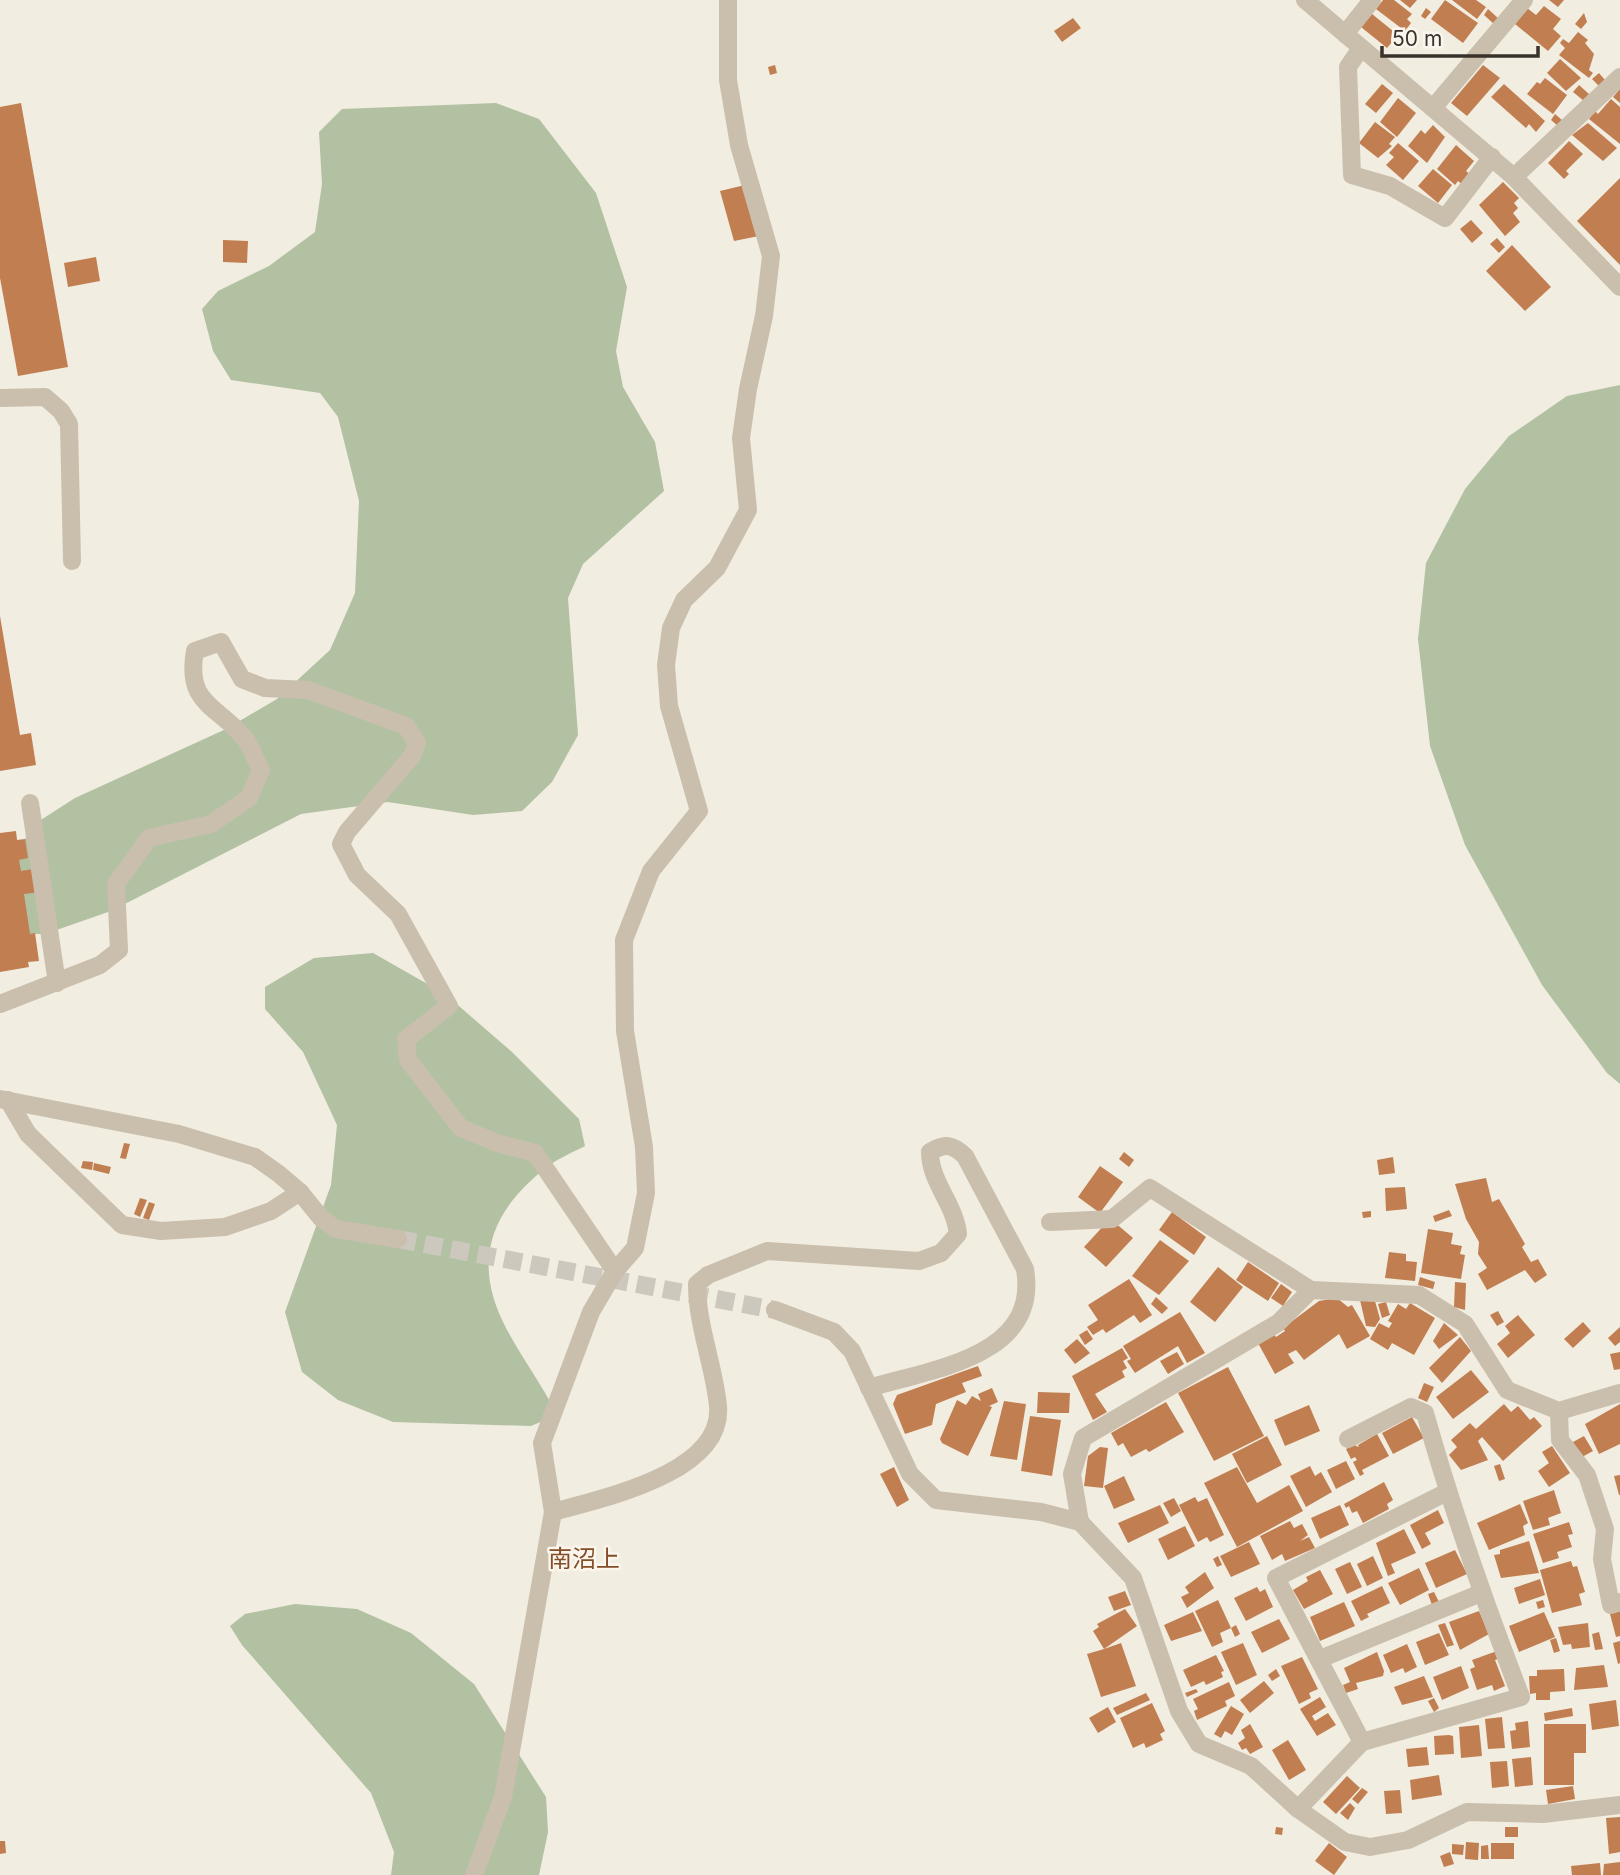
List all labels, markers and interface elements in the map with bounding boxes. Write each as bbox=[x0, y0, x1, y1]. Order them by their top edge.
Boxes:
scale bar bbox=[1382, 14, 1538, 58]
text: 50 m bbox=[1392, 26, 1442, 51]
district label: 南沼上 bbox=[548, 1544, 620, 1573]

